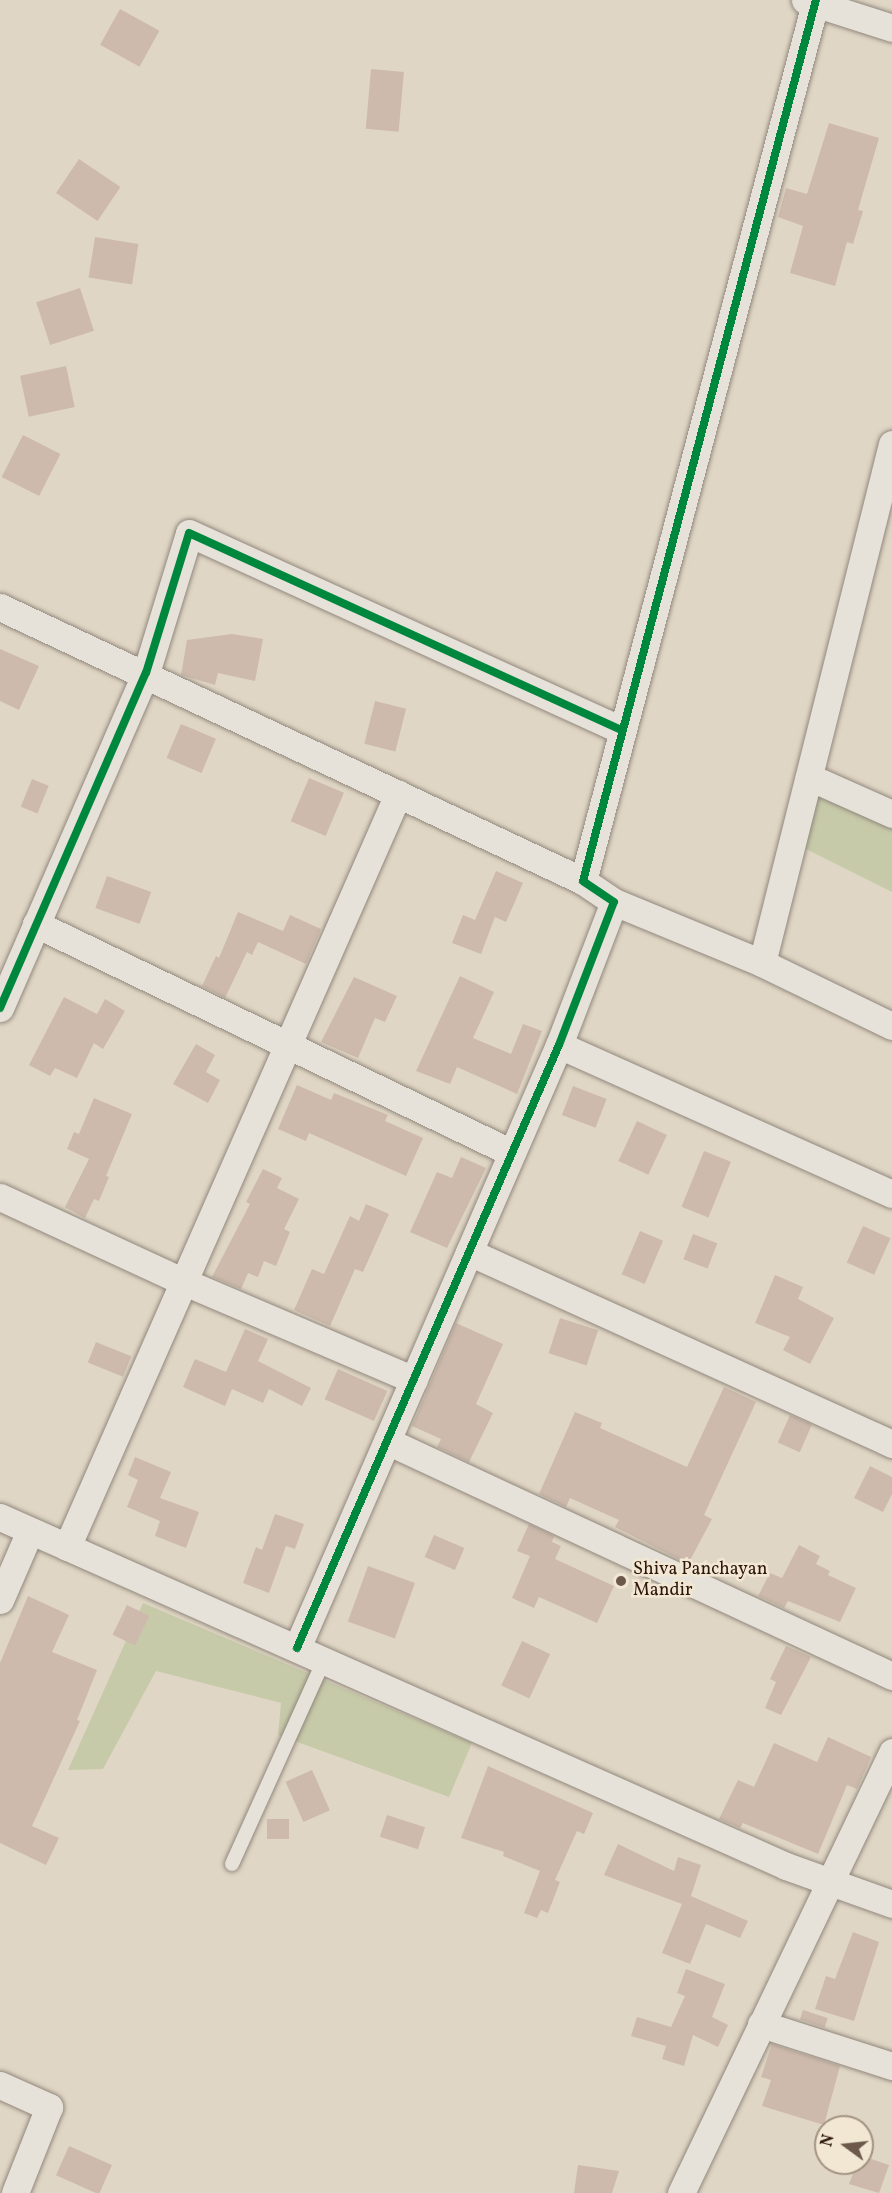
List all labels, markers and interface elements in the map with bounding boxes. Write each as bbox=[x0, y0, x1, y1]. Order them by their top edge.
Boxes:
place label: Shiva Panchayan Mandir bbox=[633, 1560, 768, 1602]
marker: Shiva Panchayan Mandir bbox=[614, 1574, 628, 1588]
north arrow bbox=[814, 2115, 874, 2175]
text: N bbox=[816, 2132, 841, 2149]

